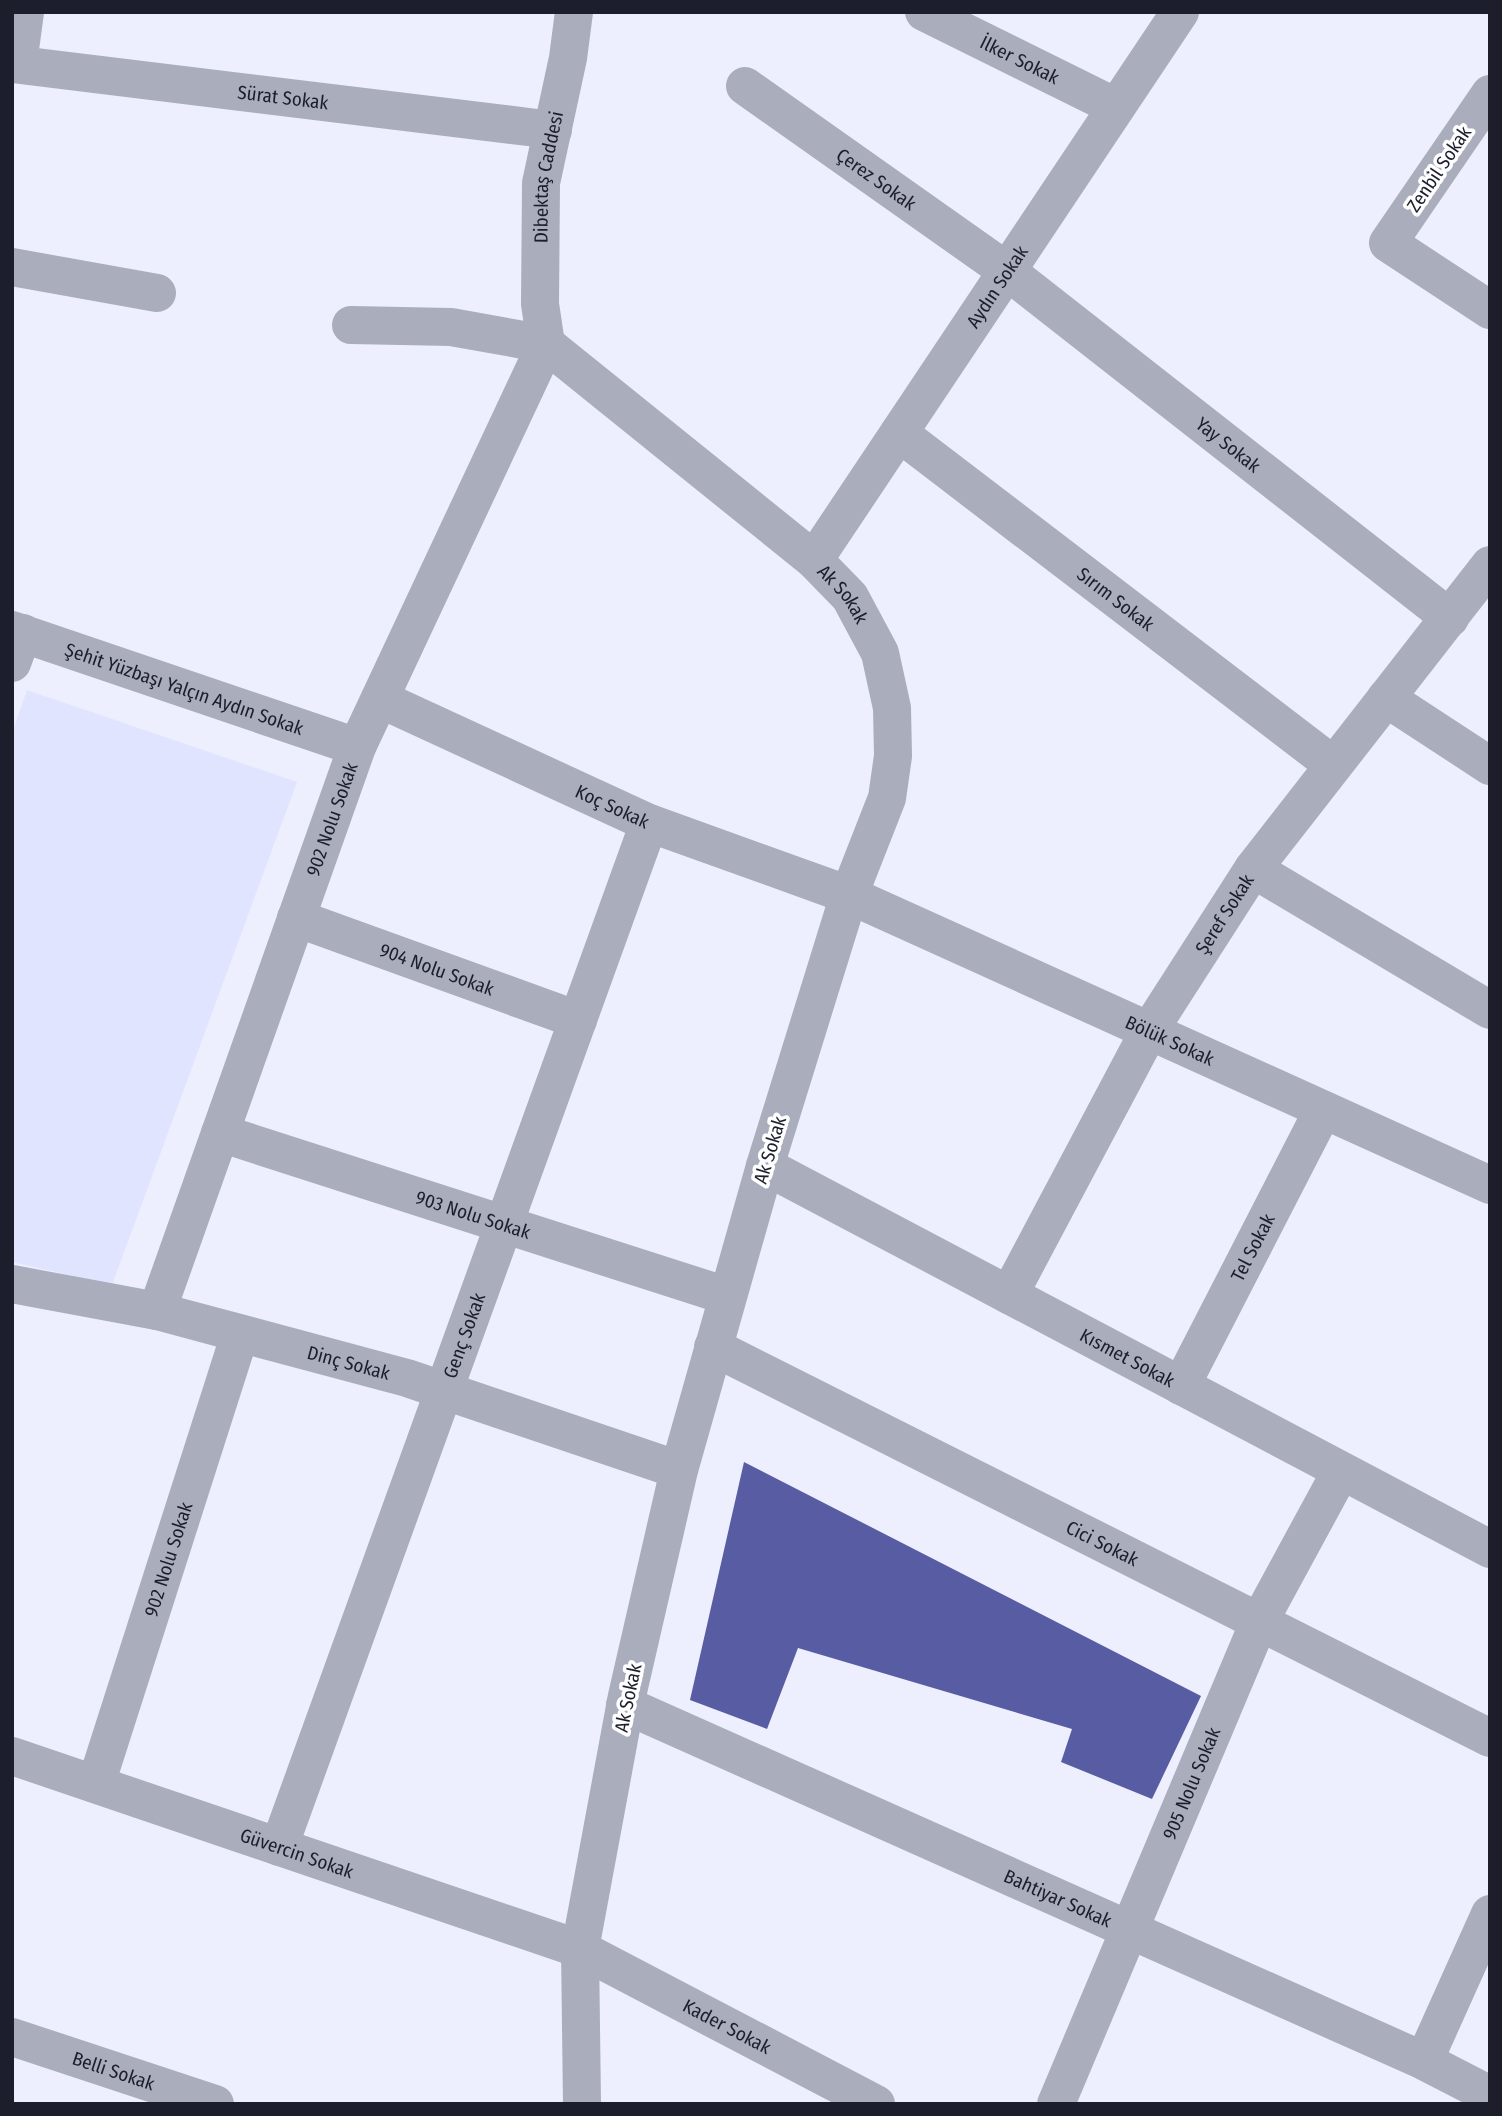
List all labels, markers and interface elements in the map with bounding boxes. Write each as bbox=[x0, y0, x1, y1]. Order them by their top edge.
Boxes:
street label: İlker Sokak bbox=[977, 30, 1063, 89]
street label: Sürat Sokak bbox=[236, 80, 330, 114]
street label: Dibektaş Caddesi bbox=[529, 109, 568, 243]
street label: Zenbil Sokak bbox=[1402, 122, 1476, 216]
street label: Çerez Sokak bbox=[832, 143, 921, 215]
street label: Aydın Sokak bbox=[961, 241, 1032, 332]
street label: Yay Sokak bbox=[1191, 412, 1266, 477]
street label: Ak Sokak bbox=[813, 560, 874, 628]
street label: Sırım Sokak bbox=[1073, 562, 1159, 636]
street label: Şehit Yüzbaşı Yalçın Aydın Sokak bbox=[62, 637, 307, 740]
street label: 902 Nolu Sokak bbox=[301, 759, 362, 879]
street label: Koç Sokak bbox=[572, 779, 653, 833]
street label: Şeref Sokak bbox=[1190, 869, 1258, 958]
street label: 904 Nolu Sokak bbox=[377, 938, 498, 1000]
street label: Bölük Sokak bbox=[1122, 1010, 1218, 1070]
street label: Ak Sokak bbox=[749, 1113, 791, 1187]
street label: 903 Nolu Sokak bbox=[413, 1185, 534, 1244]
street label: Tel Sokak bbox=[1225, 1210, 1279, 1285]
street label: Genç Sokak bbox=[438, 1289, 490, 1381]
street label: Kısmet Sokak bbox=[1076, 1323, 1179, 1392]
street label: Dinç Sokak bbox=[305, 1340, 393, 1384]
street label: 902 Nolu Sokak bbox=[139, 1499, 197, 1619]
street label: Cici Sokak bbox=[1062, 1515, 1143, 1571]
street label: Ak Sokak bbox=[610, 1661, 646, 1734]
street label: 905 Nolu Sokak bbox=[1157, 1724, 1225, 1843]
street label: Güvercin Sokak bbox=[237, 1823, 357, 1883]
street label: Bahtiyar Sokak bbox=[1001, 1864, 1116, 1932]
street label: Kader Sokak bbox=[679, 1994, 775, 2059]
street label: Belli Sokak bbox=[69, 2046, 158, 2095]

